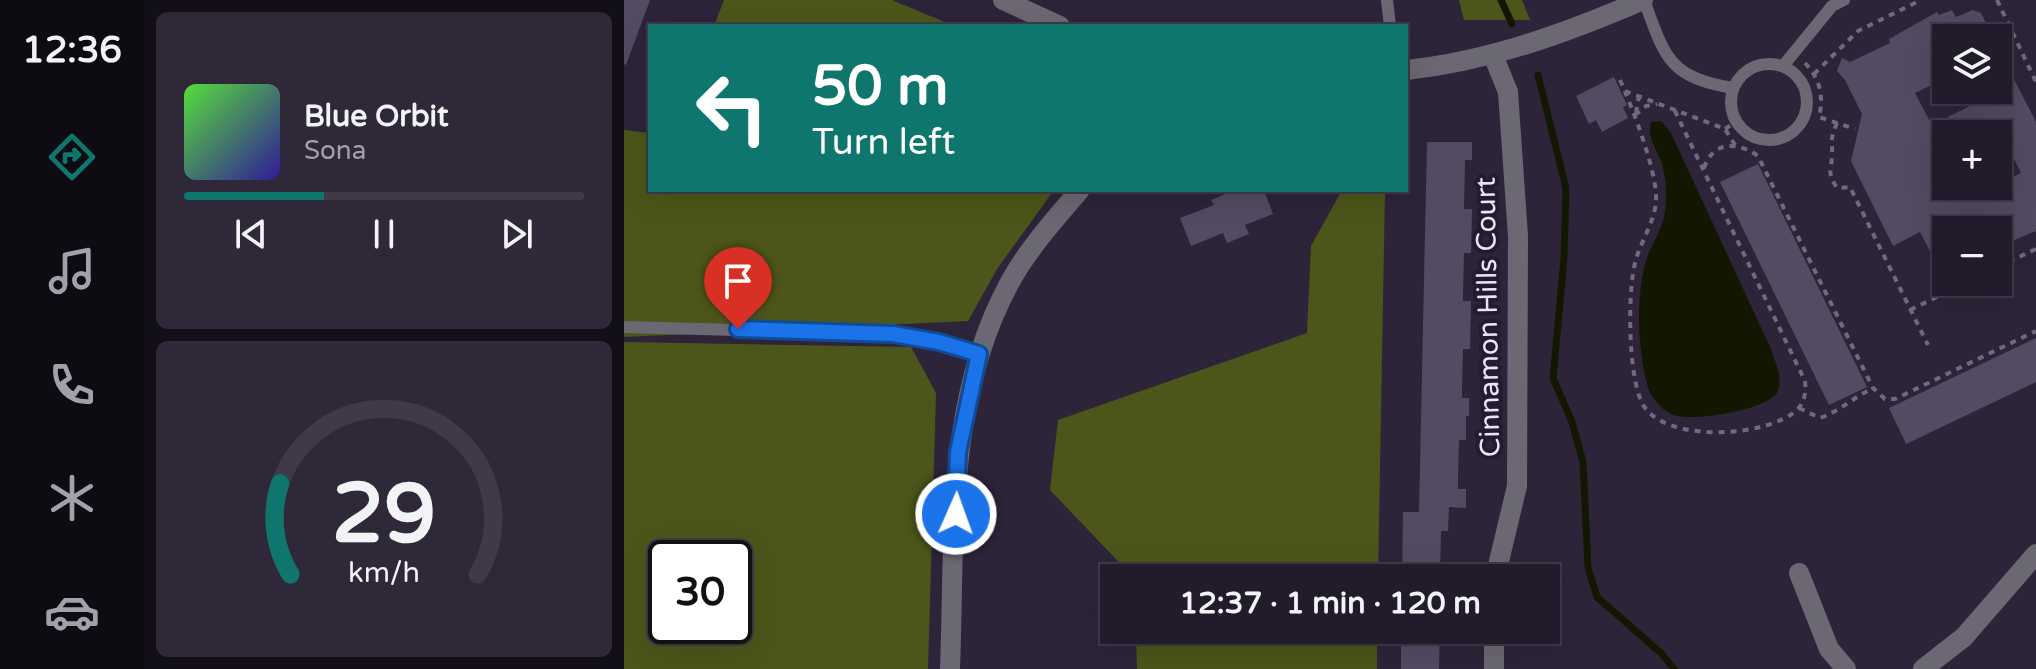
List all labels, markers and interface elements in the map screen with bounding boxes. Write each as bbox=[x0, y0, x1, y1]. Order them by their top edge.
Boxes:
map controls bbox=[1932, 24, 2012, 296]
button: layers bbox=[1932, 24, 2012, 104]
text: 12:36 bbox=[22, 29, 122, 72]
text: 50 m bbox=[812, 53, 948, 120]
icon: left bbox=[680, 56, 784, 160]
text: Blue Orbit bbox=[304, 98, 449, 135]
button: + bbox=[1932, 120, 2012, 200]
text: Turn left bbox=[812, 121, 955, 164]
icon: directions bbox=[44, 129, 100, 185]
text: Sona bbox=[304, 135, 366, 166]
street label: Cinnamon Hills Court bbox=[1469, 176, 1507, 457]
icon: previous bbox=[229, 212, 273, 256]
icon: pause bbox=[362, 212, 406, 256]
icon: next bbox=[495, 212, 539, 256]
button: − bbox=[1932, 216, 2012, 296]
icon: music bbox=[44, 243, 100, 299]
pin bbox=[704, 247, 772, 329]
icon: arrive bbox=[716, 259, 760, 303]
icon: phone bbox=[44, 357, 100, 413]
text: 29 bbox=[332, 464, 436, 564]
icon: climate bbox=[44, 470, 100, 526]
position arrow bbox=[914, 472, 998, 556]
speed limit sign: 30 bbox=[648, 540, 752, 644]
text: km/h bbox=[348, 556, 420, 590]
icon: car bbox=[44, 584, 100, 640]
text: 12:37 · 1 min · 120 m bbox=[1179, 585, 1481, 622]

